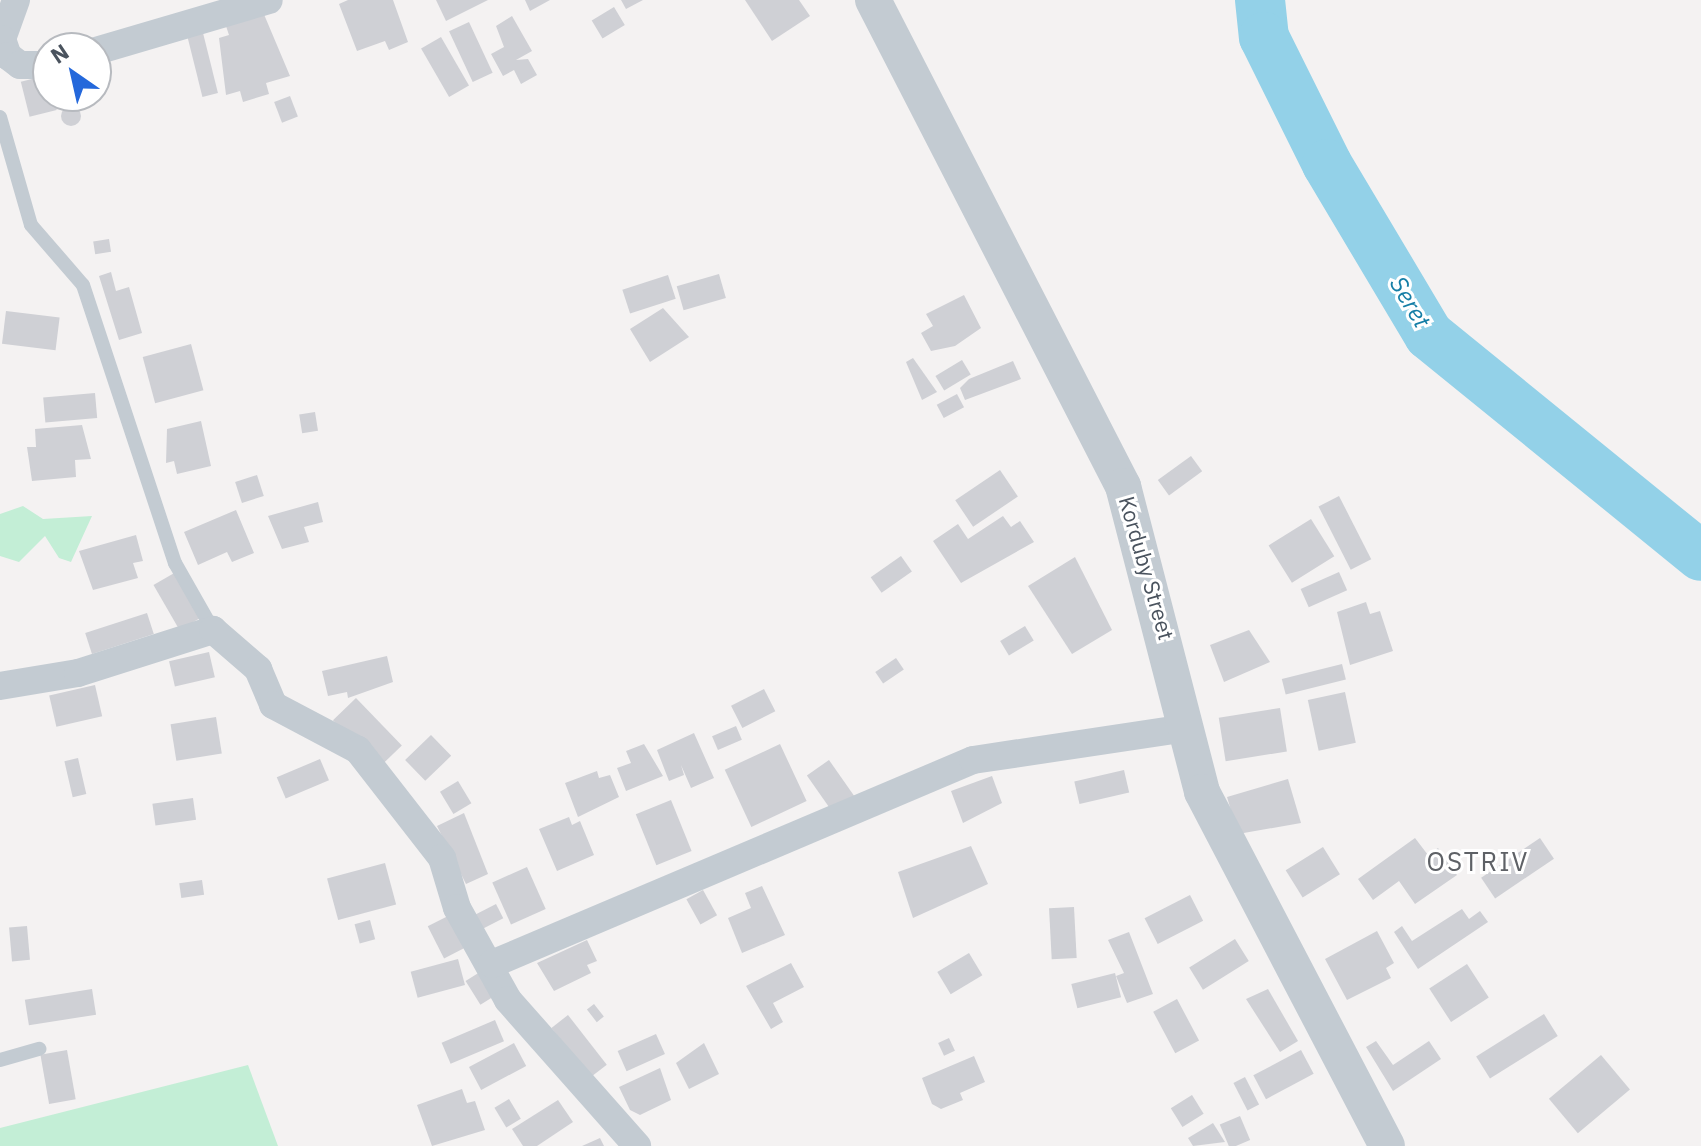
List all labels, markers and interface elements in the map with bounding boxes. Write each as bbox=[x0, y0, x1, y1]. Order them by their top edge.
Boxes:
north arrow bbox=[32, 32, 112, 112]
text: N bbox=[45, 37, 74, 70]
water label: Seret bbox=[1384, 271, 1436, 333]
street label: Korduby Street bbox=[1114, 493, 1180, 643]
district label: OSTRIV bbox=[1427, 846, 1529, 878]

